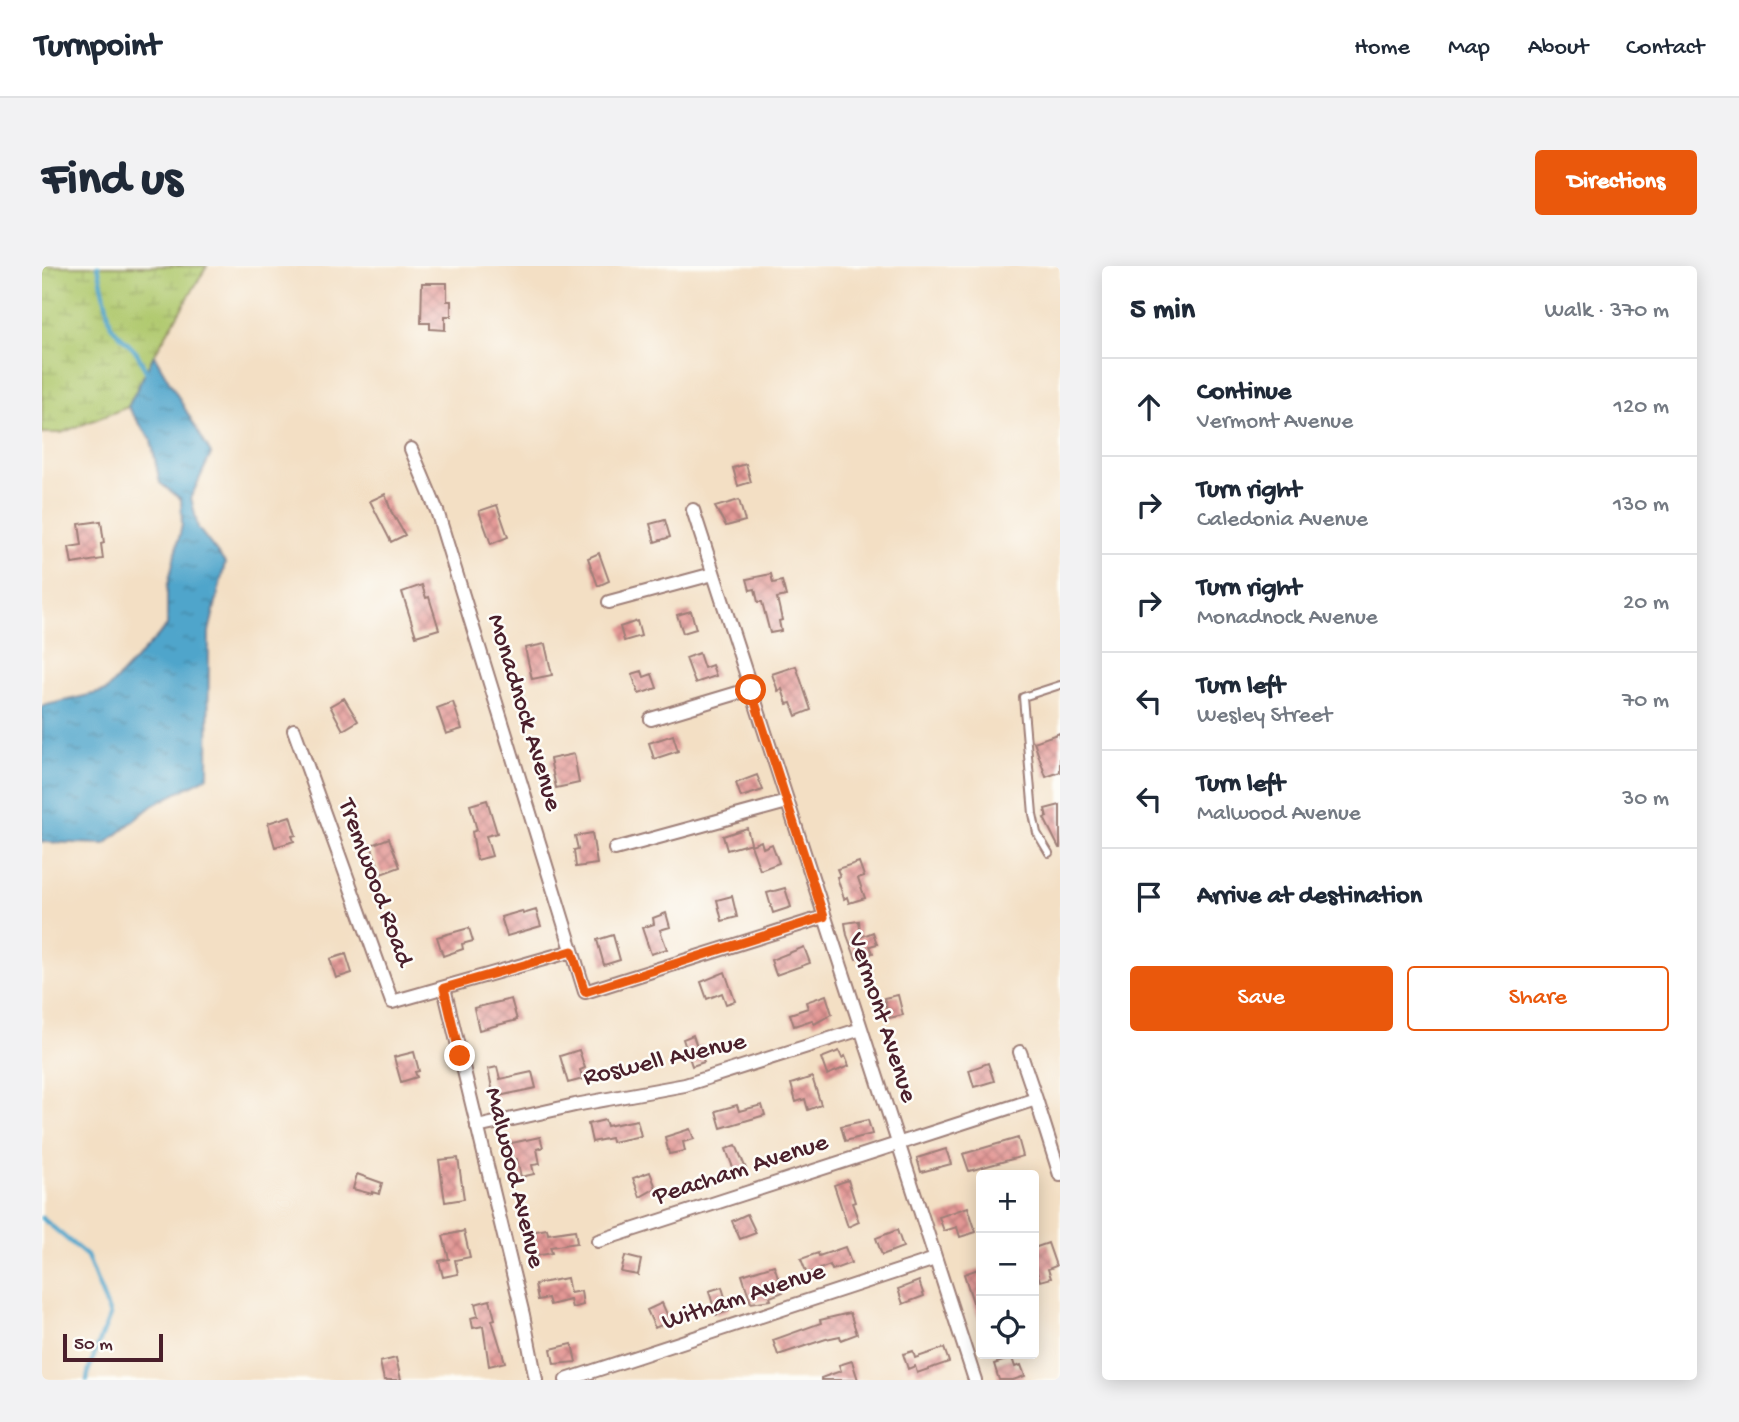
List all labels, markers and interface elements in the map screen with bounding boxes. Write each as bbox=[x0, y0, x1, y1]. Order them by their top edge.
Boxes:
text: Turnpoint bbox=[35, 29, 160, 67]
text: Home bbox=[1354, 34, 1410, 63]
text: Map bbox=[1448, 34, 1490, 63]
text: About bbox=[1528, 34, 1588, 63]
text: Contact bbox=[1626, 34, 1704, 63]
button: Directions bbox=[1535, 150, 1697, 215]
text: Find us bbox=[42, 153, 182, 211]
text: 5 min bbox=[1130, 294, 1195, 329]
text: Walk · 370 m bbox=[1545, 298, 1669, 325]
text: Continue bbox=[1197, 378, 1291, 409]
icon: ahead bbox=[1130, 388, 1168, 426]
text: 120 m bbox=[1614, 394, 1669, 421]
text: Vermont Avenue bbox=[1197, 409, 1353, 436]
text: Turn right bbox=[1197, 476, 1301, 507]
icon: right bbox=[1130, 486, 1168, 524]
text: 130 m bbox=[1613, 492, 1669, 519]
text: Caledonia Avenue bbox=[1197, 507, 1368, 534]
text: Turn right bbox=[1197, 574, 1301, 605]
icon: right bbox=[1130, 584, 1168, 622]
text: 20 m bbox=[1623, 590, 1669, 617]
text: Monadnock Avenue bbox=[1197, 605, 1378, 632]
street label: Monadnock Avenue bbox=[478, 611, 568, 816]
text: Turn left bbox=[1197, 672, 1285, 703]
route start bbox=[735, 674, 766, 705]
icon: left bbox=[1130, 682, 1168, 720]
text: 70 m bbox=[1622, 688, 1669, 715]
text: Wesley Street bbox=[1197, 703, 1332, 730]
text: Turn left bbox=[1197, 770, 1285, 801]
icon: left bbox=[1130, 780, 1168, 818]
text: 30 m bbox=[1622, 786, 1669, 813]
street label: Tremwood Road bbox=[329, 793, 419, 973]
text: Malwood Avenue bbox=[1197, 801, 1361, 828]
icon: arrive bbox=[1130, 878, 1168, 916]
text: Arrive at destination bbox=[1197, 882, 1422, 913]
street label: Vermont Avenue bbox=[839, 928, 923, 1107]
button: Save bbox=[1130, 966, 1393, 1031]
button: Share bbox=[1407, 966, 1669, 1031]
street label: Roswell Avenue bbox=[581, 1027, 750, 1095]
route end bbox=[444, 1040, 475, 1071]
street label: Malwood Avenue bbox=[476, 1085, 551, 1272]
street label: Peacham Avenue bbox=[649, 1128, 833, 1214]
map controls bbox=[976, 1170, 1039, 1359]
button: + bbox=[976, 1170, 1039, 1233]
button: − bbox=[976, 1233, 1039, 1296]
street label: Witham Avenue bbox=[659, 1257, 830, 1339]
button: locate bbox=[976, 1296, 1039, 1359]
scale bar bbox=[63, 1331, 163, 1363]
text: 50 m bbox=[74, 1334, 113, 1357]

